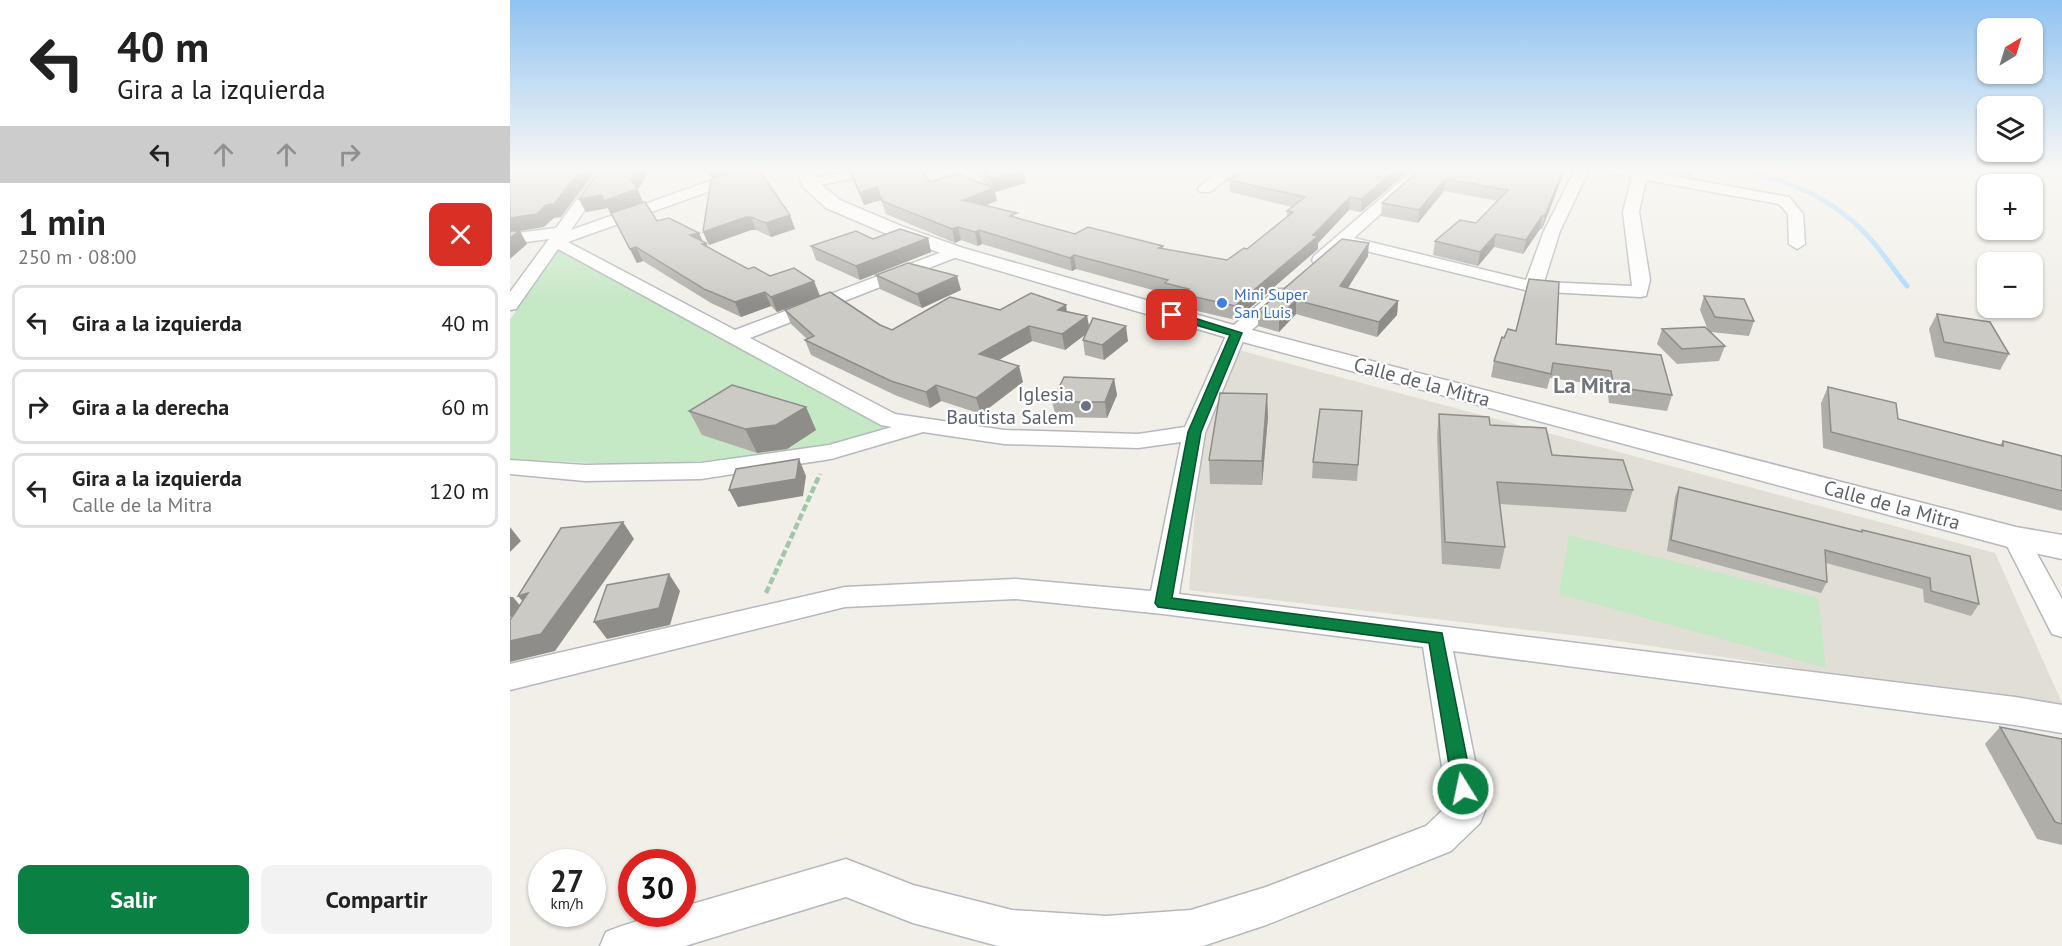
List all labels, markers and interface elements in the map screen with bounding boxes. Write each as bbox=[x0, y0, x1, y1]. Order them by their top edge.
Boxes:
north arrow bbox=[1977, 18, 2043, 84]
map controls bbox=[1977, 18, 2043, 318]
text: 40 m bbox=[117, 19, 209, 74]
icon: left bbox=[18, 24, 96, 102]
text: Gira a la izquierda bbox=[117, 72, 326, 106]
button: layers bbox=[1977, 96, 2043, 162]
icon: left bbox=[144, 138, 177, 171]
icon: ahead bbox=[207, 138, 240, 171]
icon: ahead bbox=[270, 138, 303, 171]
icon: right bbox=[333, 138, 366, 171]
button: + bbox=[1977, 174, 2043, 240]
text: 1 min bbox=[18, 198, 106, 245]
button: close bbox=[429, 203, 492, 266]
text: 250 m · 08:00 bbox=[18, 244, 136, 270]
button: − bbox=[1977, 252, 2043, 318]
place label: Mini Super San Luis bbox=[1234, 284, 1308, 322]
pin bbox=[1146, 289, 1197, 340]
marker: Mini Super San Luis bbox=[1215, 296, 1229, 310]
icon: arrive bbox=[1155, 298, 1188, 331]
icon: left bbox=[21, 306, 54, 339]
text: Gira a la izquierda bbox=[72, 309, 242, 337]
text: 40 m bbox=[441, 309, 489, 337]
street label: Calle de la Mitra bbox=[1351, 351, 1493, 413]
district label: La Mitra bbox=[1553, 371, 1631, 399]
place label: Iglesia Bautista Salem bbox=[946, 381, 1074, 430]
icon: right bbox=[21, 390, 54, 423]
text: Gira a la derecha bbox=[72, 393, 229, 421]
text: 60 m bbox=[441, 393, 489, 421]
marker: Iglesia Bautista Salem bbox=[1079, 399, 1093, 413]
text: Gira a la izquierda bbox=[72, 464, 242, 492]
icon: left bbox=[21, 474, 54, 507]
street label: Calle de la Mitra bbox=[1821, 474, 1963, 536]
text: 120 m bbox=[429, 477, 489, 505]
text: Calle de la Mitra bbox=[72, 492, 212, 518]
position arrow bbox=[1431, 757, 1495, 821]
speed limit sign: 30 bbox=[618, 849, 696, 927]
text: 27 bbox=[550, 861, 584, 900]
button: Salir bbox=[18, 865, 249, 934]
button: Compartir bbox=[261, 865, 492, 934]
text: km/h bbox=[551, 894, 583, 913]

